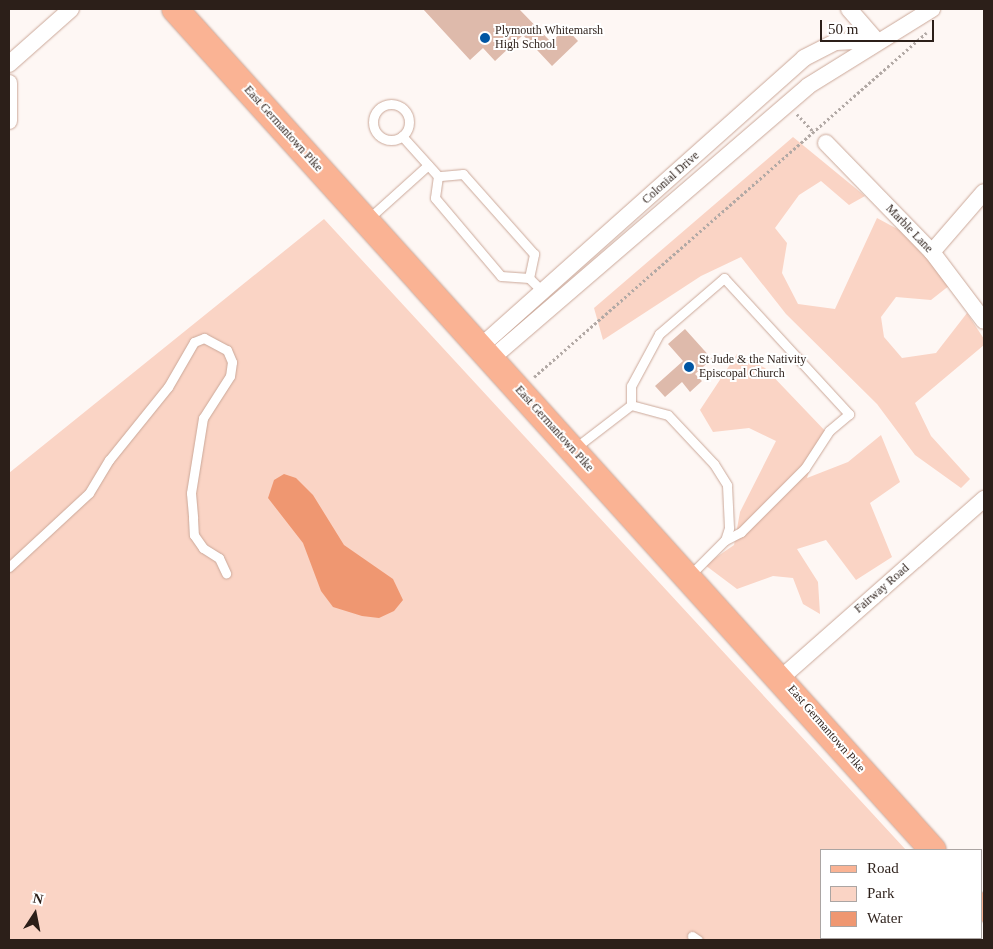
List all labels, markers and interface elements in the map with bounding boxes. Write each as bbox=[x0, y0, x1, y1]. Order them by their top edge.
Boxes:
scale bar bbox=[823, 10, 937, 42]
text: 50 m bbox=[828, 21, 858, 37]
place label: Plymouth Whitemarsh High School bbox=[495, 24, 603, 52]
marker: Plymouth Whitemarsh High School bbox=[479, 32, 491, 44]
street label: East Germantown Pike bbox=[241, 83, 325, 175]
street label: Colonial Drive bbox=[640, 149, 702, 207]
street label: Marble Lane bbox=[882, 202, 936, 256]
place label: St Jude & the Nativity Episcopal Church bbox=[699, 353, 806, 381]
marker: St Jude & the Nativity Episcopal Church bbox=[683, 361, 695, 373]
street label: East Germantown Pike bbox=[512, 383, 596, 475]
street label: Fairway Road bbox=[852, 561, 912, 617]
street label: East Germantown Pike bbox=[784, 683, 868, 775]
legend bbox=[820, 849, 983, 939]
text: Road bbox=[867, 860, 899, 876]
text: Park bbox=[867, 885, 895, 901]
north arrow bbox=[10, 889, 60, 939]
text: N bbox=[32, 890, 44, 907]
text: Water bbox=[867, 910, 902, 926]

